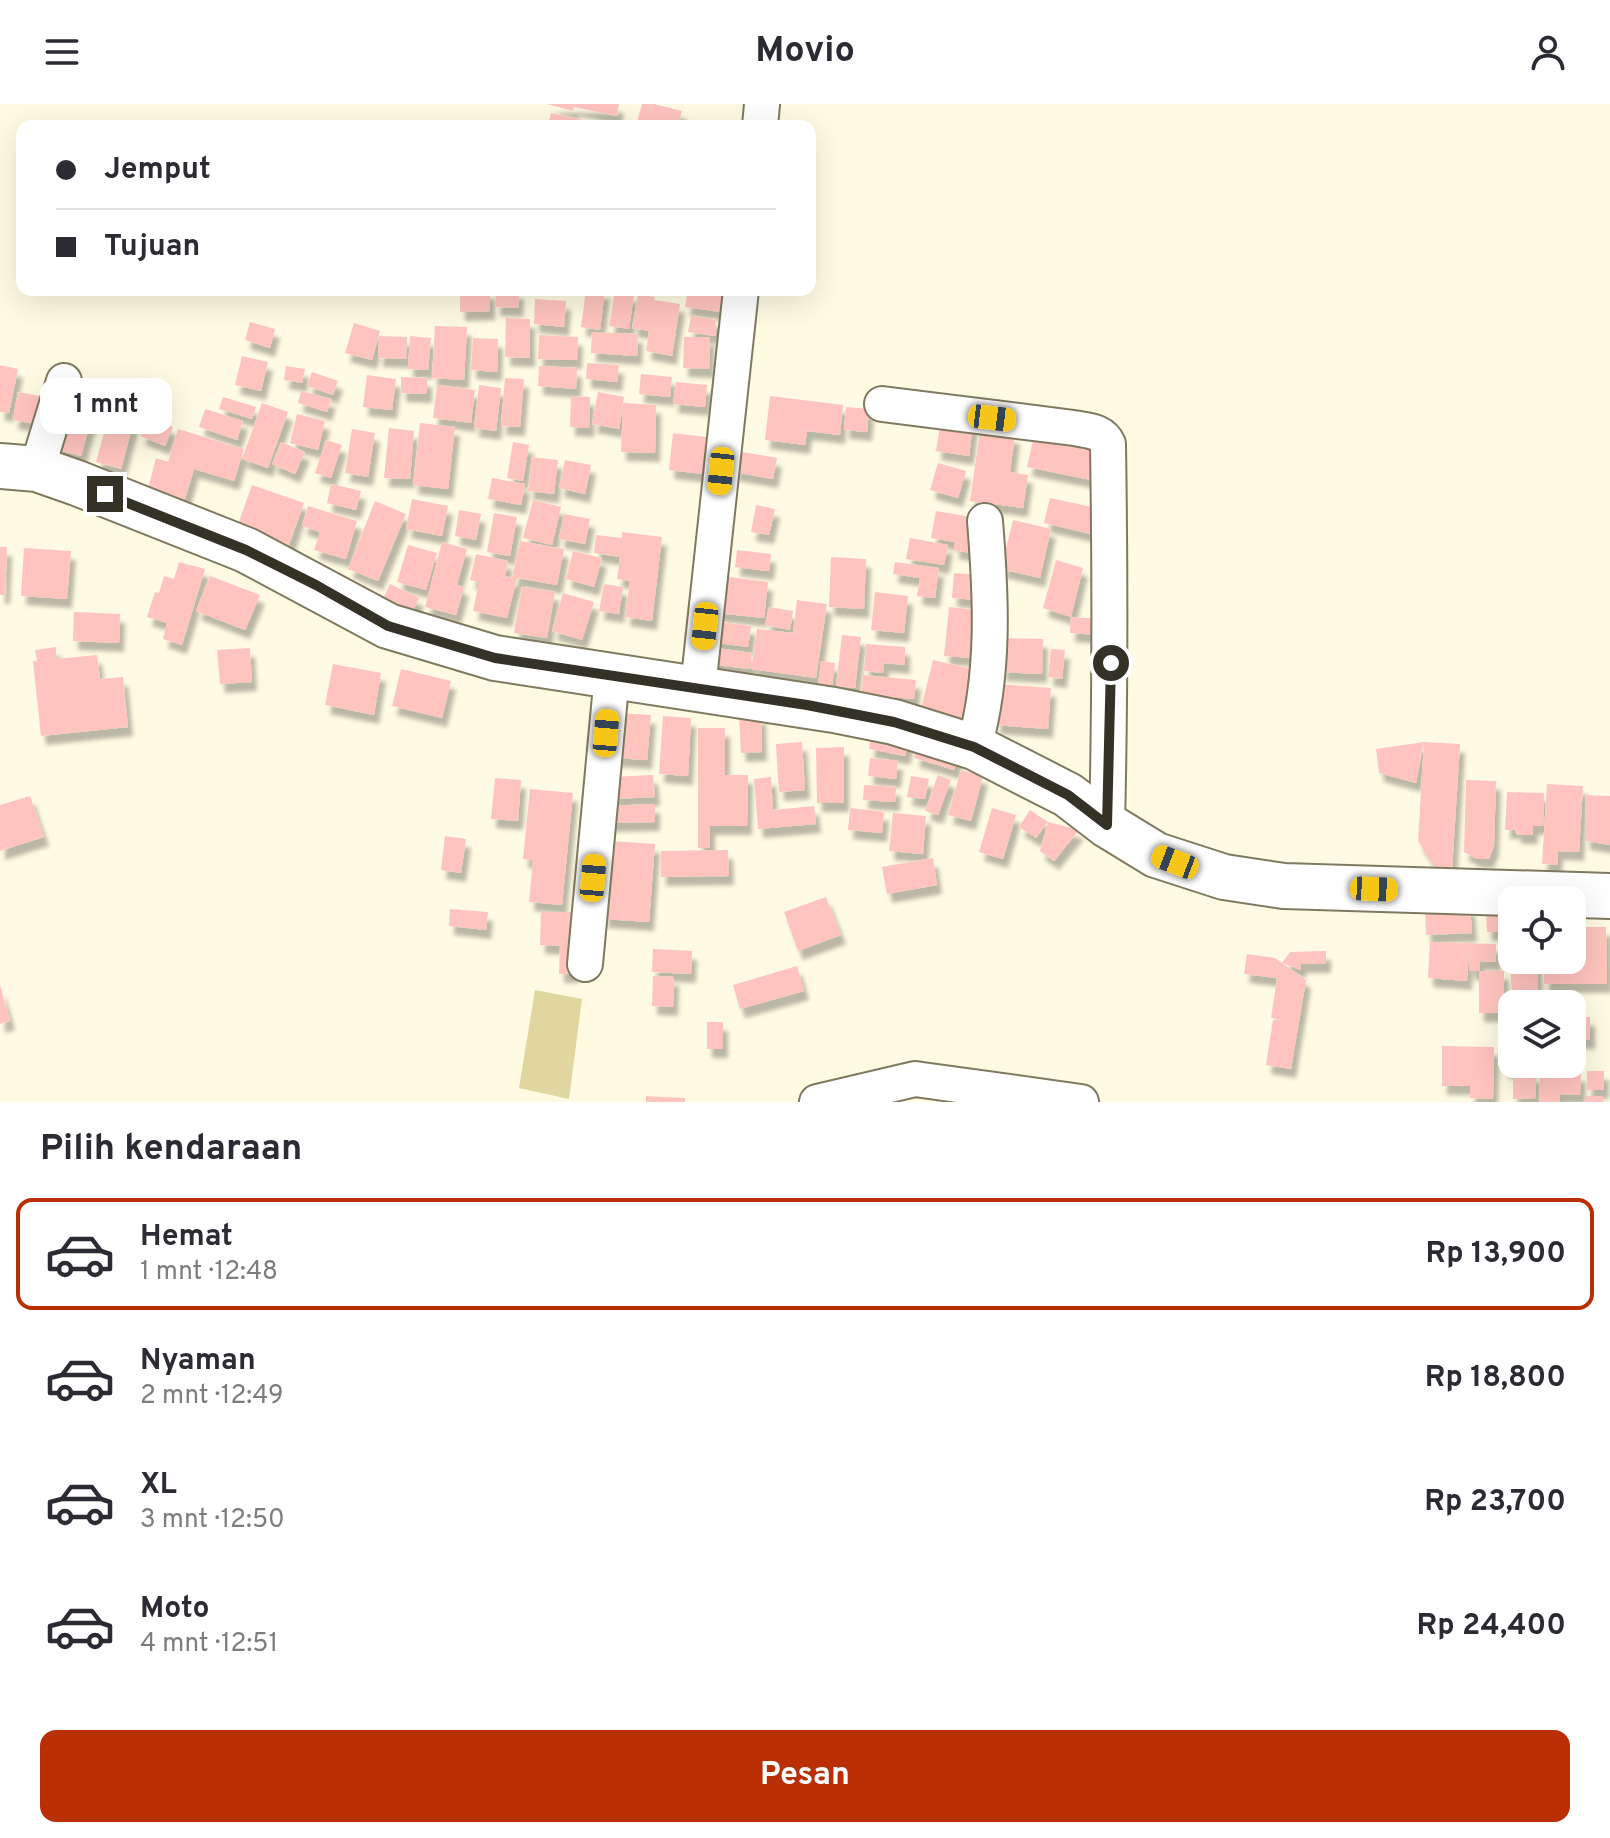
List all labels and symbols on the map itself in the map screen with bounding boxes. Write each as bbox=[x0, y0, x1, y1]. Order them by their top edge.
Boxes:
callout: 1 mnt bbox=[39, 378, 171, 434]
car bbox=[967, 403, 1017, 433]
car bbox=[707, 446, 735, 496]
route end bbox=[87, 476, 123, 512]
car bbox=[691, 601, 719, 651]
route start bbox=[1093, 645, 1129, 681]
car bbox=[592, 708, 620, 758]
car bbox=[1148, 842, 1202, 882]
car bbox=[579, 853, 607, 903]
car bbox=[1350, 876, 1398, 902]

